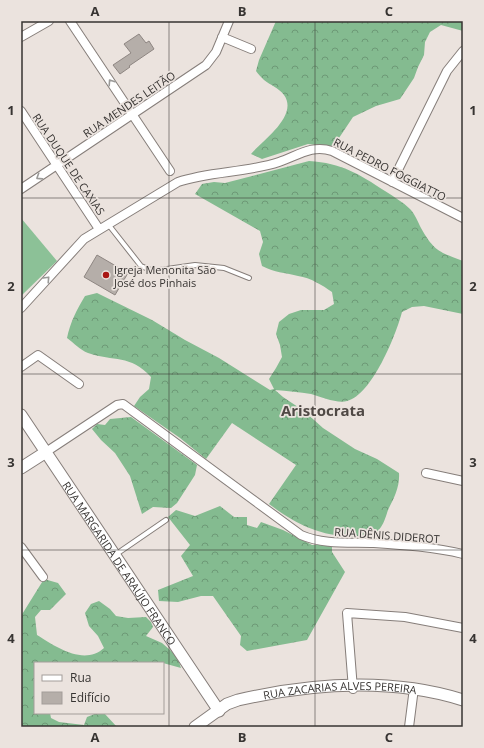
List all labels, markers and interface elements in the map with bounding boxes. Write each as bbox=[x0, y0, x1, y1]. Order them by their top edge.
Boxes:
text: A bbox=[91, 2, 100, 20]
text: B bbox=[238, 2, 247, 20]
text: C bbox=[385, 2, 393, 20]
street label: RUA MENDES LEITÃO bbox=[80, 67, 178, 141]
one-way arrow bbox=[109, 80, 116, 87]
text: 1 bbox=[7, 101, 15, 119]
text: 1 bbox=[469, 101, 477, 119]
street label: RUA DUQUE DE CAXIAS bbox=[29, 110, 109, 218]
street label: RUA PEDRO FOGGIATTO bbox=[331, 134, 449, 204]
one-way arrow bbox=[36, 172, 43, 180]
place label: Igreja Menonita São José dos Pinhais bbox=[113, 262, 216, 290]
marker: Igreja Menonita São José dos Pinhais bbox=[101, 270, 111, 280]
one-way arrow bbox=[42, 276, 49, 284]
text: 2 bbox=[7, 277, 15, 295]
text: 2 bbox=[469, 277, 477, 295]
district label: Aristocrata bbox=[281, 400, 365, 420]
text: 3 bbox=[7, 453, 15, 471]
text: 3 bbox=[469, 453, 477, 471]
street label: RUA MARGARIDA DE ARAÚJO FRANCO bbox=[60, 478, 180, 648]
street label: RUA DÊNIS DIDEROT bbox=[334, 524, 440, 546]
text: 4 bbox=[7, 629, 15, 647]
text: 4 bbox=[469, 629, 477, 647]
legend bbox=[34, 662, 164, 714]
text: Rua bbox=[70, 669, 91, 686]
street label: RUA ZACARIAS ALVES PEREIRA bbox=[262, 677, 418, 702]
text: Edifício bbox=[70, 689, 110, 706]
text: A bbox=[91, 728, 100, 746]
text: B bbox=[238, 728, 247, 746]
text: C bbox=[385, 728, 393, 746]

